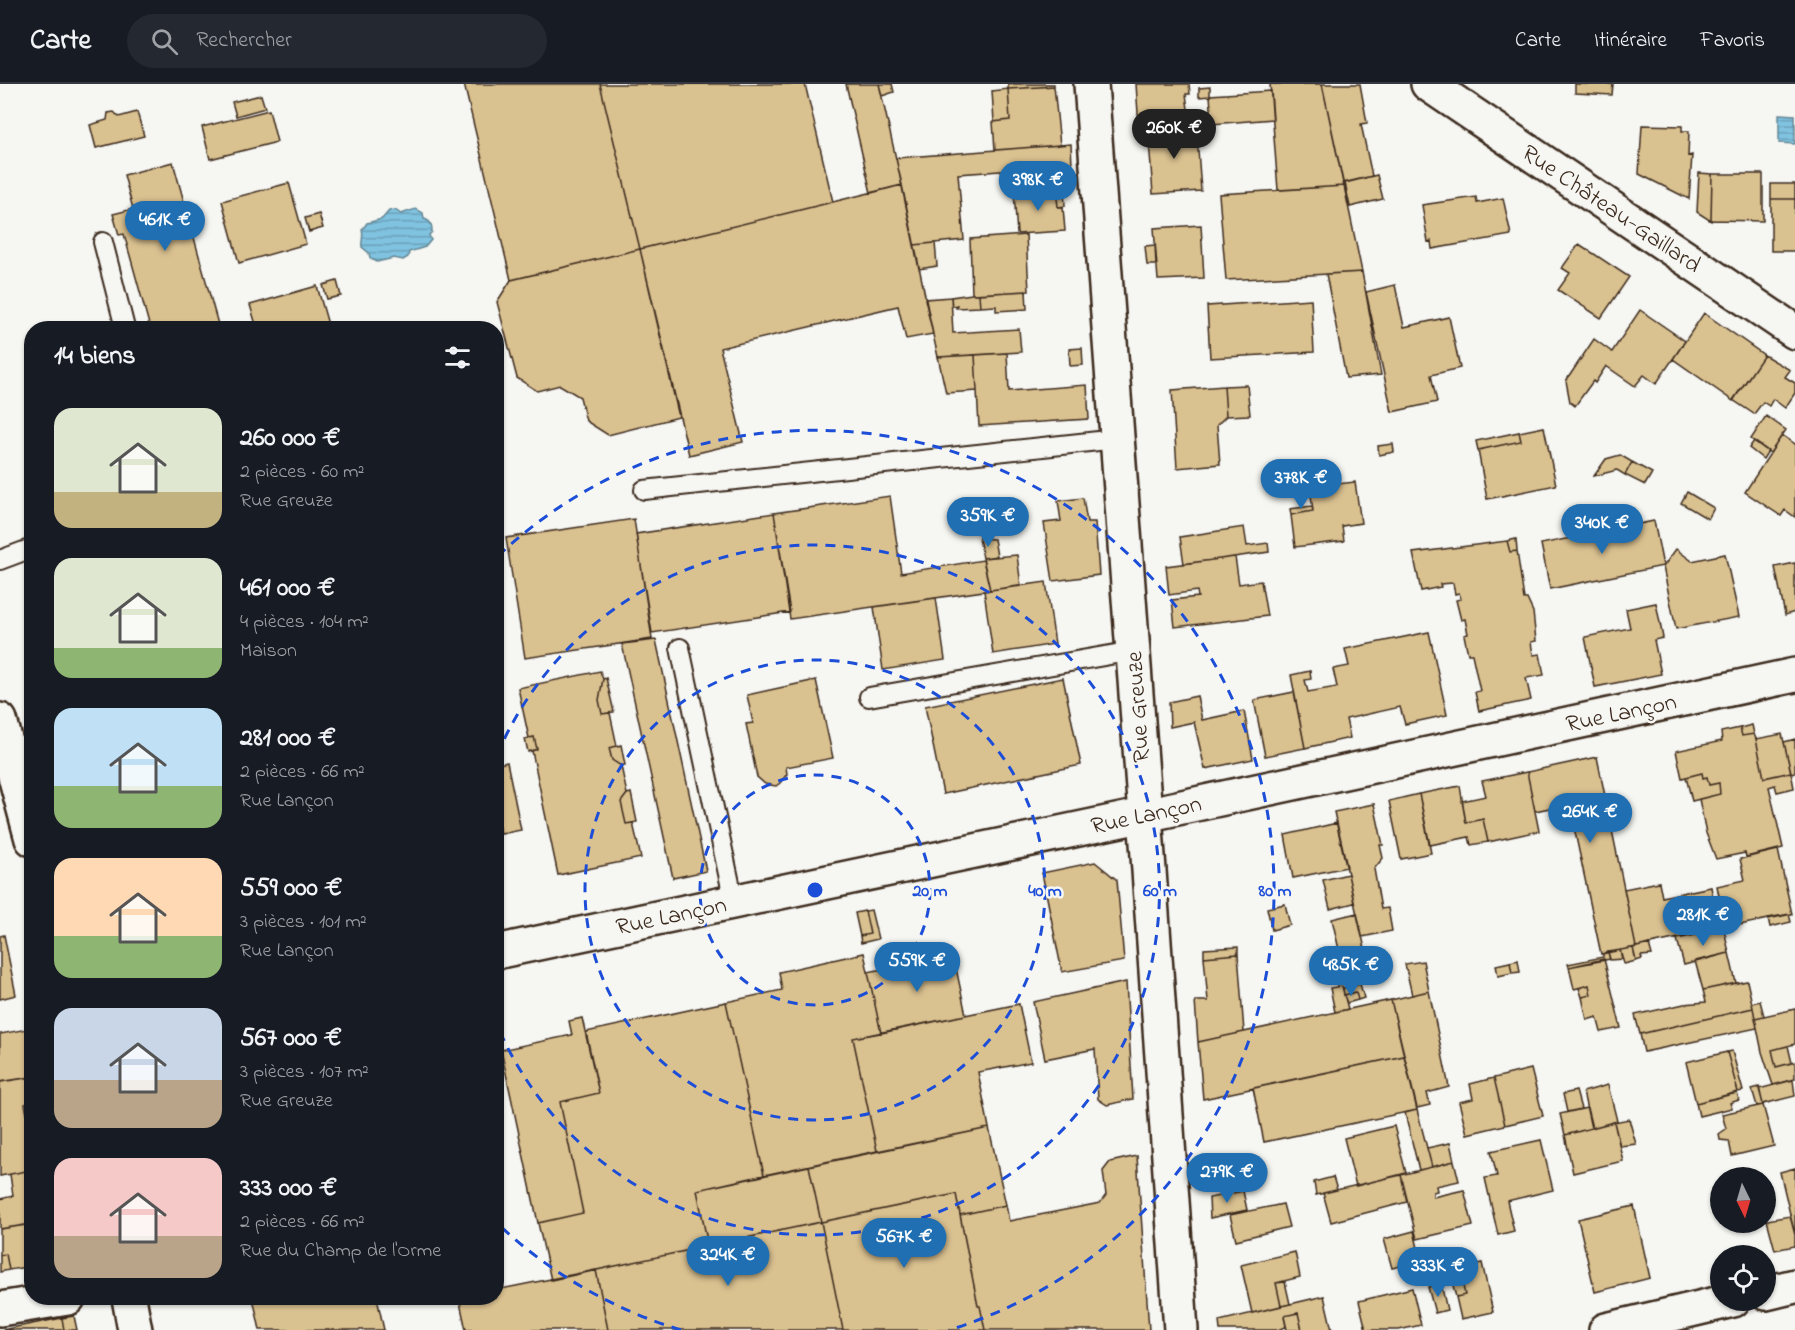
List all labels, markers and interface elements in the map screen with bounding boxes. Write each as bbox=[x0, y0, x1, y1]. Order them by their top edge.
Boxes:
search box bbox=[127, 14, 547, 68]
text: Carte bbox=[30, 21, 91, 62]
icon: search bbox=[148, 25, 181, 58]
text: Rechercher bbox=[196, 25, 292, 57]
text: Carte bbox=[1515, 26, 1561, 56]
text: Itinéraire bbox=[1594, 26, 1667, 56]
text: Favoris bbox=[1700, 26, 1765, 56]
pin: 260K € bbox=[1125, 109, 1223, 160]
text: 260K € bbox=[1146, 114, 1202, 143]
street label: Rue Château-Gaillard bbox=[1514, 137, 1708, 284]
pin: 398K € bbox=[989, 161, 1087, 212]
text: 398K € bbox=[1013, 166, 1063, 195]
pin: 461K € bbox=[116, 201, 214, 252]
text: 461K € bbox=[139, 206, 191, 235]
text: 14 biens bbox=[54, 338, 136, 376]
icon: filters bbox=[441, 341, 474, 374]
text: 260 000 € bbox=[240, 420, 340, 458]
icon: home bbox=[102, 432, 174, 504]
text: 2 pièces · 60 m² bbox=[240, 458, 365, 487]
pin: 378K € bbox=[1252, 459, 1350, 510]
text: 378K € bbox=[1275, 464, 1327, 493]
text: Rue Greuze bbox=[240, 487, 333, 516]
pin: 359K € bbox=[939, 497, 1037, 548]
text: 359K € bbox=[961, 502, 1015, 531]
pin: 340K € bbox=[1553, 504, 1651, 555]
text: 340K € bbox=[1575, 509, 1629, 538]
text: 461 000 € bbox=[240, 570, 335, 608]
icon: home bbox=[102, 582, 174, 654]
text: 4 pièces · 104 m² bbox=[240, 608, 369, 637]
text: Maison bbox=[240, 637, 297, 666]
street label: Rue Greuze bbox=[1118, 650, 1161, 764]
street label: Rue Lançon bbox=[1563, 686, 1680, 743]
text: 281 000 € bbox=[240, 720, 336, 758]
icon: home bbox=[102, 732, 174, 804]
text: 2 pièces · 66 m² bbox=[240, 758, 365, 787]
text: Rue Lançon bbox=[240, 787, 334, 816]
street label: Rue Lançon bbox=[1088, 788, 1205, 845]
pin: 264K € bbox=[1541, 793, 1639, 844]
text: 264K € bbox=[1562, 798, 1618, 827]
text: 559 000 € bbox=[240, 870, 342, 908]
text: 20 m bbox=[911, 879, 948, 905]
text: 40 m bbox=[1028, 879, 1062, 905]
text: 60 m bbox=[1143, 879, 1177, 905]
text: 80 m bbox=[1258, 879, 1292, 905]
centre of rings bbox=[805, 880, 825, 900]
icon: home bbox=[102, 882, 174, 954]
street label: Rue Lançon bbox=[613, 889, 730, 946]
pin: 281K € bbox=[1654, 896, 1752, 947]
text: 281K € bbox=[1677, 901, 1729, 930]
text: 3 pièces · 101 m² bbox=[240, 908, 367, 937]
text: Rue Lançon bbox=[240, 937, 334, 966]
pin: 559K € bbox=[868, 942, 966, 993]
pin: 485K € bbox=[1302, 946, 1400, 997]
text: 559K € bbox=[888, 947, 946, 976]
text: 485K € bbox=[1323, 951, 1379, 980]
text: 567 000 € bbox=[240, 1020, 342, 1058]
icon: home bbox=[102, 1032, 174, 1104]
text: 3 pièces · 107 m² bbox=[240, 1058, 369, 1087]
text: Rue Greuze bbox=[240, 1087, 333, 1116]
pin: 279K € bbox=[1178, 1153, 1276, 1204]
text: 279K € bbox=[1201, 1158, 1253, 1187]
north arrow bbox=[1710, 1167, 1776, 1233]
map controls bbox=[1710, 1167, 1776, 1311]
text: 333 000 € bbox=[240, 1170, 337, 1208]
icon: home bbox=[102, 1182, 174, 1254]
text: 2 pièces · 66 m² bbox=[240, 1208, 365, 1237]
pin: 567K € bbox=[855, 1218, 953, 1269]
text: 567K € bbox=[875, 1223, 933, 1252]
pin: 324K € bbox=[679, 1236, 777, 1287]
text: Rue du Champ de l'Orme bbox=[240, 1237, 441, 1266]
text: 324K € bbox=[700, 1241, 756, 1270]
button: locate bbox=[1710, 1245, 1776, 1311]
pin: 333K € bbox=[1389, 1247, 1487, 1298]
text: 333K € bbox=[1411, 1252, 1465, 1281]

